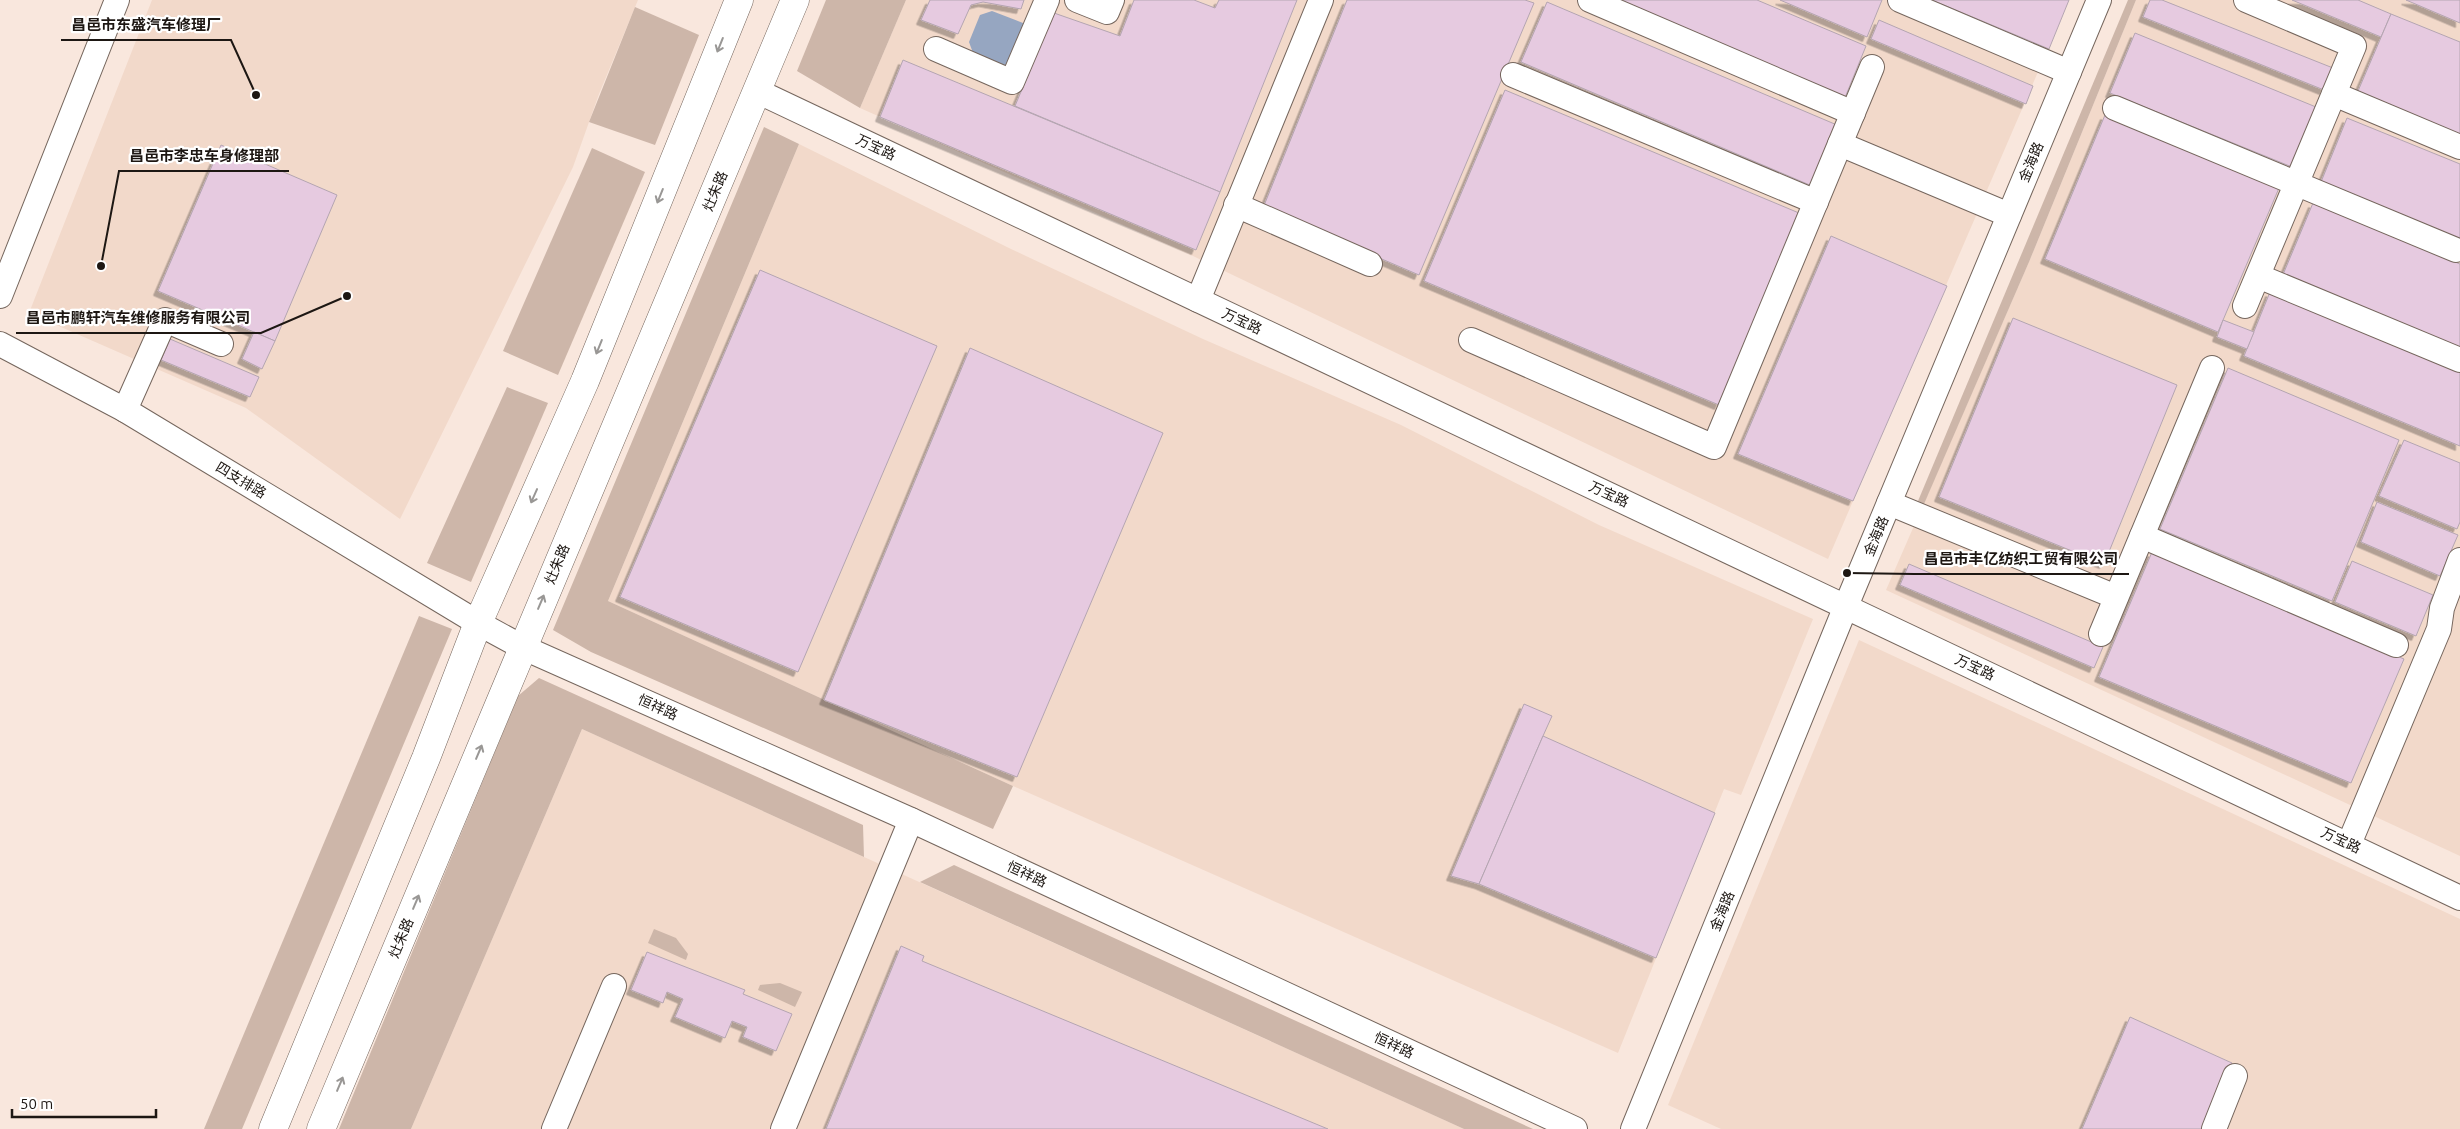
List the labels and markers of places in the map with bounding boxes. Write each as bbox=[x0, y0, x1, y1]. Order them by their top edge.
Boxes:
callout: 昌邑市东盛汽车修理厂 bbox=[61, 10, 231, 40]
callout: 昌邑市李忠车身修理部 bbox=[119, 141, 289, 171]
callout: 昌邑市鹏轩汽车维修服务有限公司 bbox=[16, 303, 261, 333]
callout: 昌邑市丰亿纺织工贸有限公司 bbox=[1914, 544, 2129, 574]

